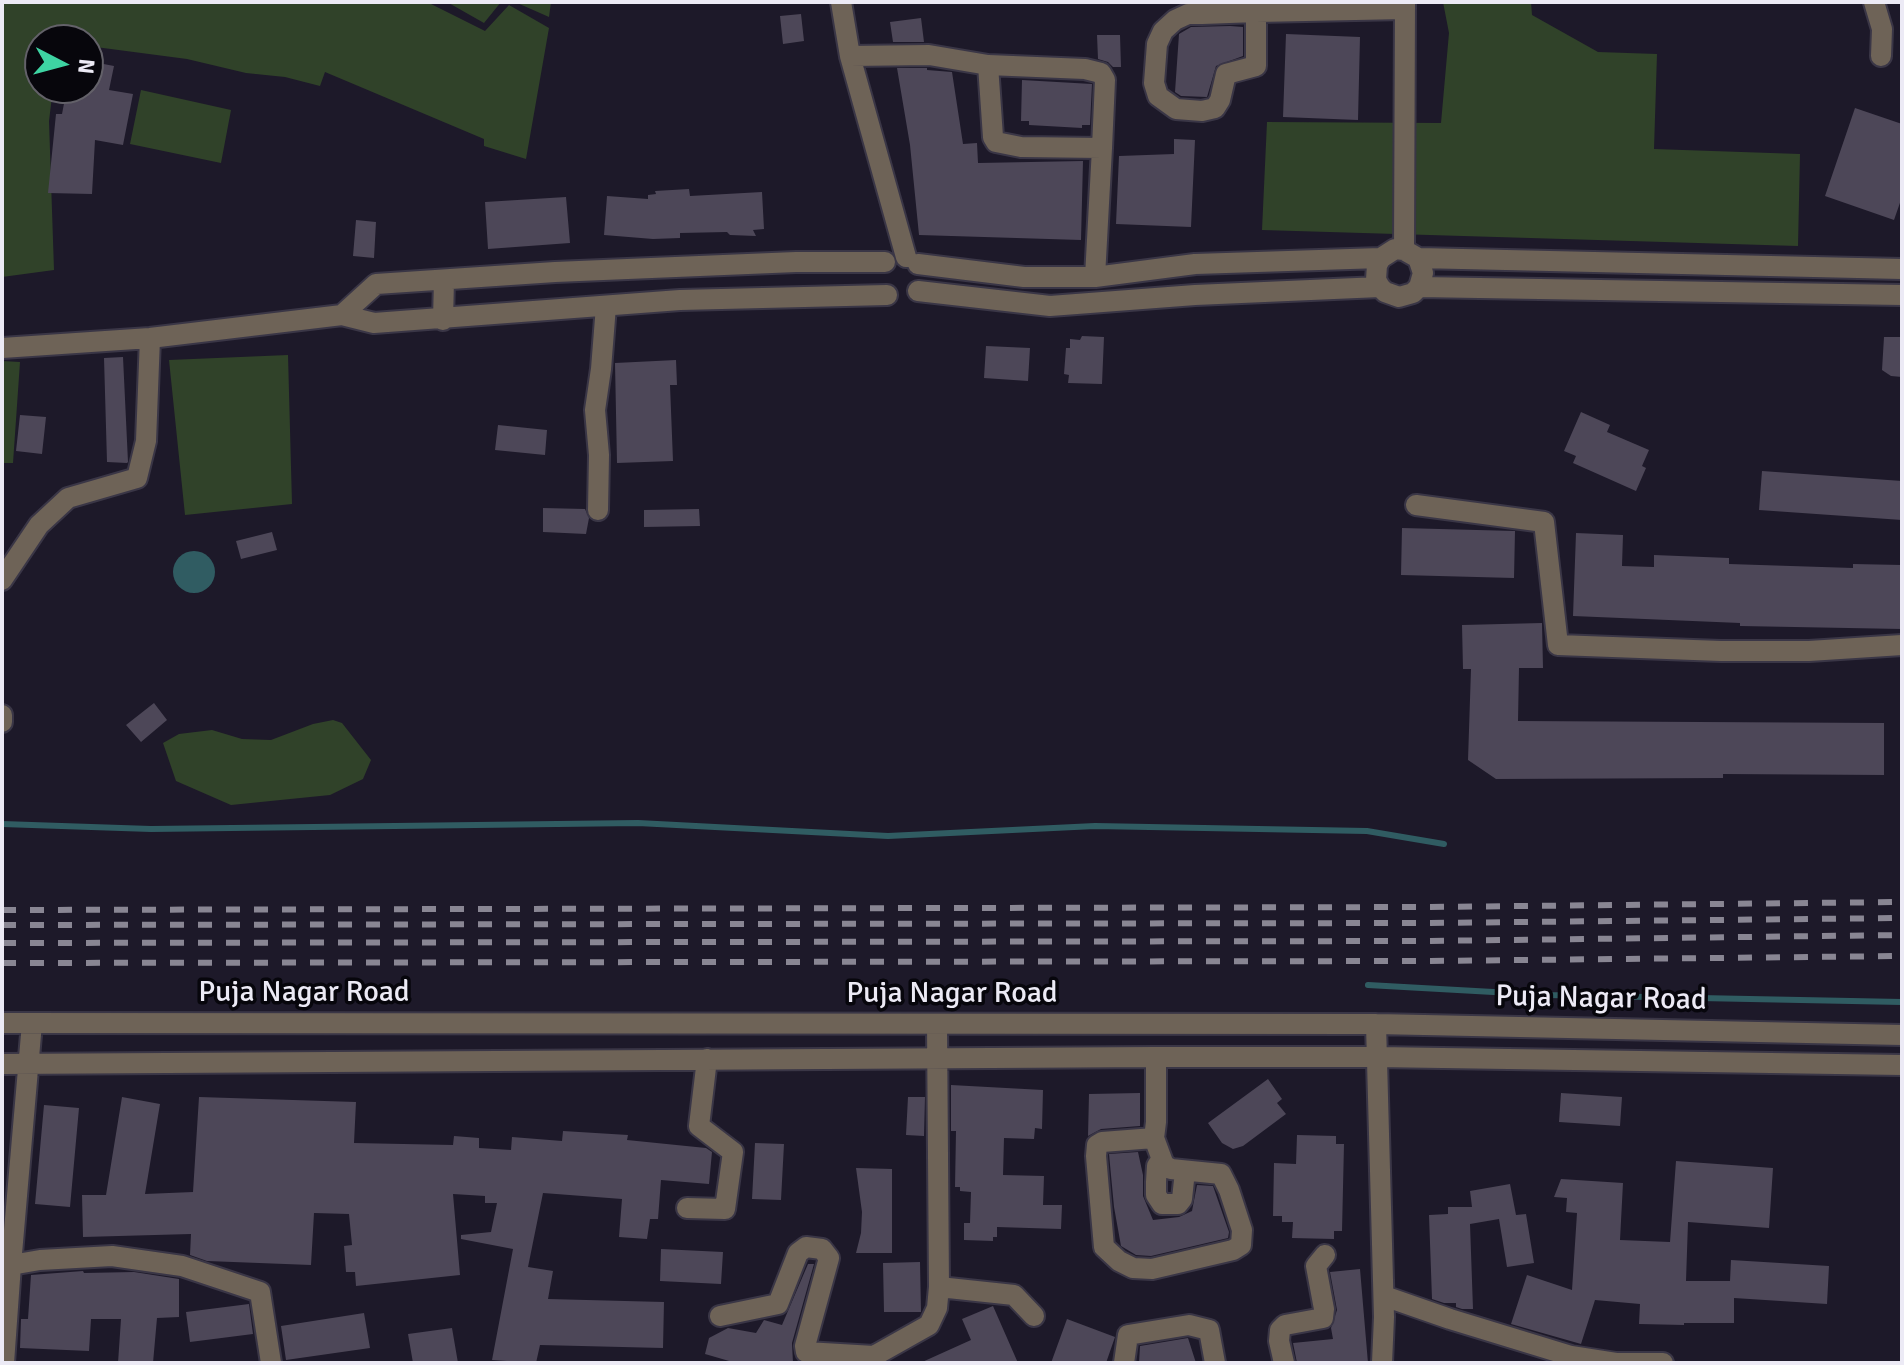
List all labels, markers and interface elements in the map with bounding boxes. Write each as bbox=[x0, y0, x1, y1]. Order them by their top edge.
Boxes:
north arrow bbox=[24, 24, 104, 104]
text: N bbox=[72, 57, 101, 75]
street label: Puja Nagar Road bbox=[198, 975, 410, 1011]
street label: Puja Nagar Road bbox=[846, 976, 1058, 1012]
street label: Puja Nagar Road bbox=[1495, 979, 1707, 1019]

